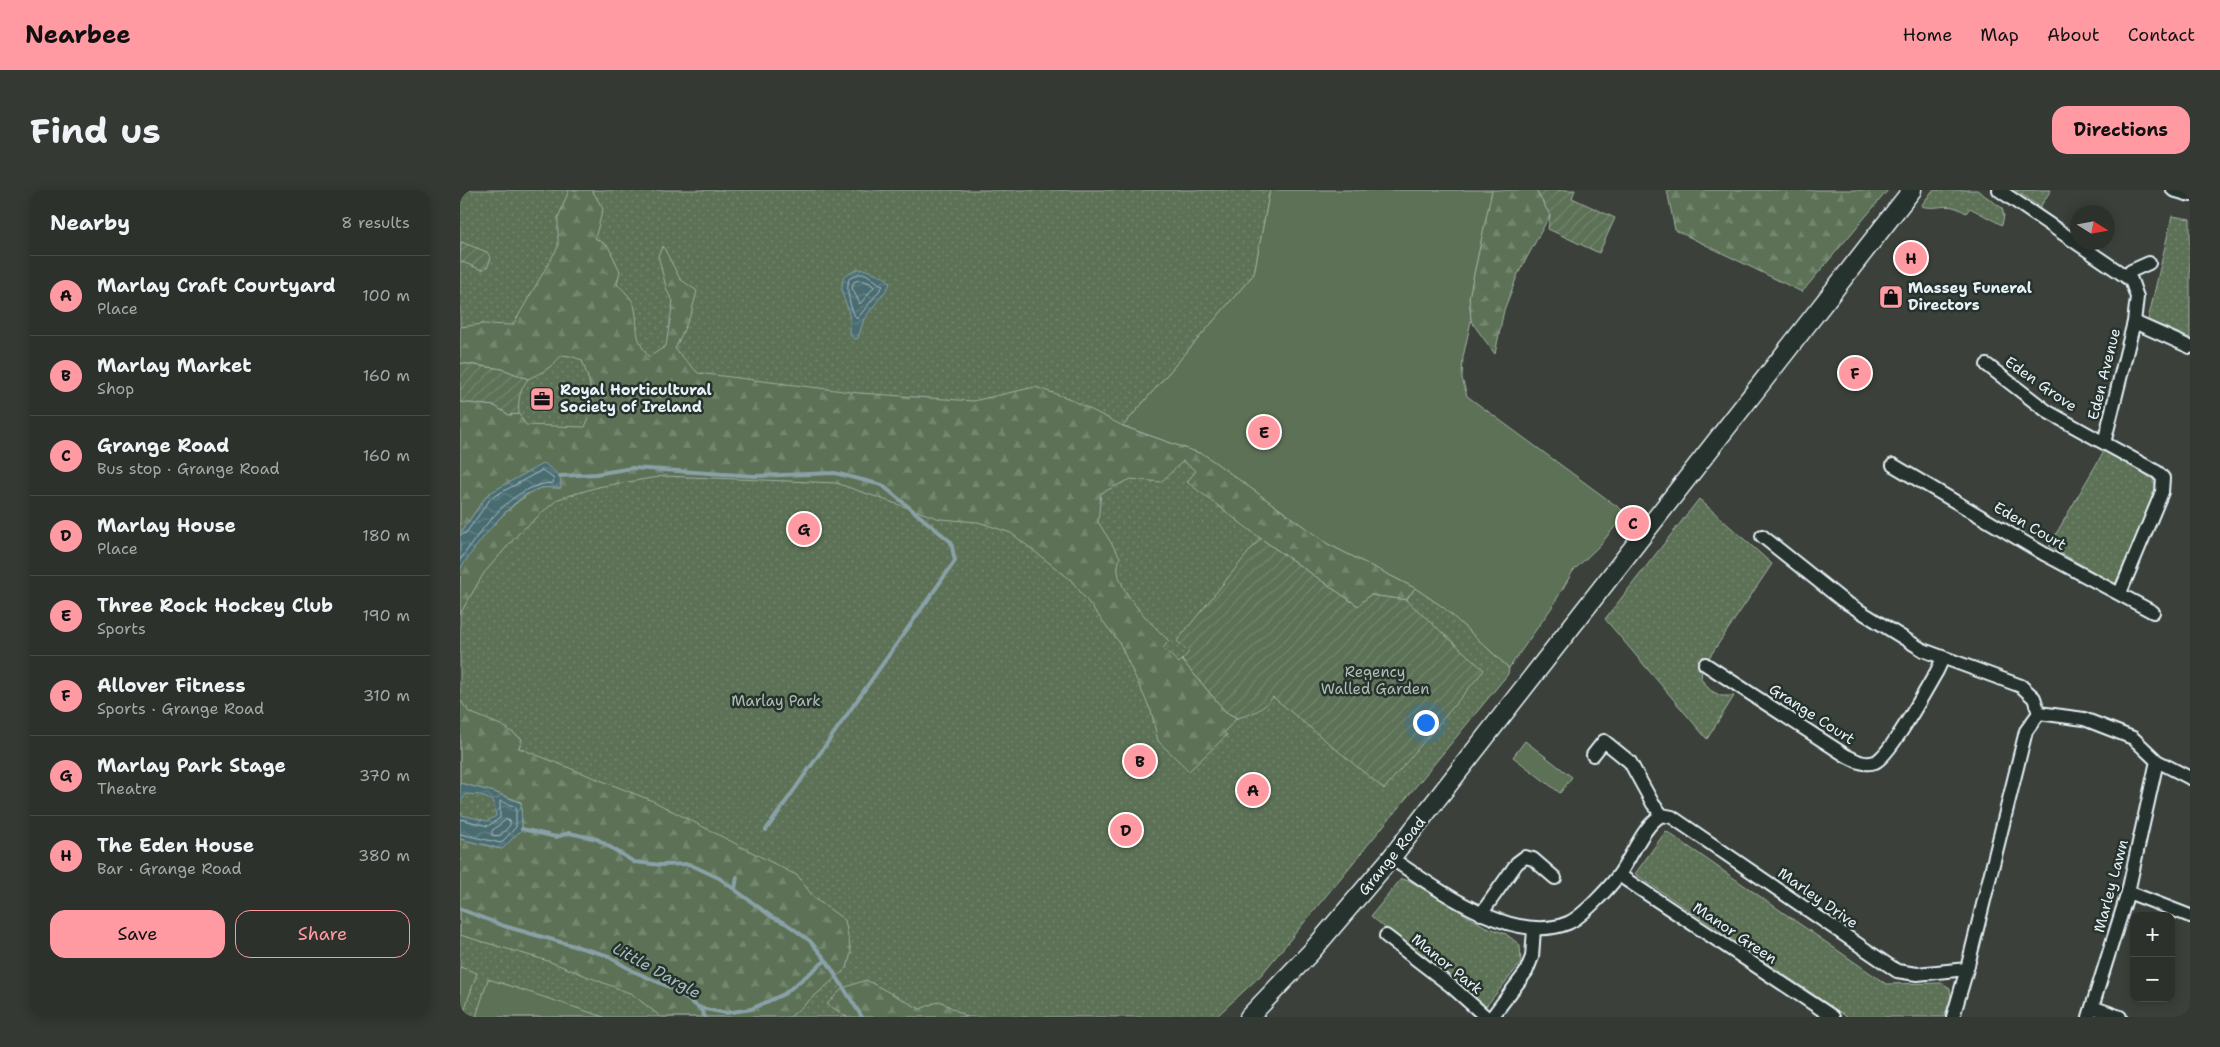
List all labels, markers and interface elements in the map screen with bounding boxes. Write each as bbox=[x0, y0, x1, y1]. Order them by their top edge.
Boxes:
text: Nearbee bbox=[25, 19, 131, 51]
text: Home bbox=[1903, 23, 1952, 47]
text: Map bbox=[1980, 23, 2019, 47]
text: About bbox=[2047, 23, 2100, 47]
text: Contact bbox=[2128, 23, 2195, 47]
button: Directions bbox=[2052, 106, 2190, 154]
text: Find us bbox=[30, 107, 161, 154]
north arrow bbox=[2070, 205, 2115, 250]
text: Nearby bbox=[50, 209, 130, 237]
text: 8 results bbox=[341, 212, 410, 233]
pin: H bbox=[1895, 239, 1927, 277]
text: Marlay Craft Courtyard bbox=[97, 273, 336, 298]
place label: Massey Funeral Directors bbox=[1908, 278, 2032, 315]
shop icon: Massey Funeral Directors bbox=[1878, 284, 1904, 310]
text: A bbox=[60, 285, 72, 306]
text: 100 m bbox=[362, 285, 410, 306]
text: Place bbox=[97, 298, 138, 319]
street label: Eden Avenue bbox=[2083, 326, 2125, 422]
street label: Eden Grove bbox=[2001, 352, 2081, 416]
text: Marlay Market bbox=[97, 353, 251, 378]
pin: F bbox=[1839, 354, 1871, 392]
text: B bbox=[61, 365, 71, 386]
text: 160 m bbox=[363, 365, 410, 386]
text: Shop bbox=[97, 378, 134, 399]
place label: Royal Horticultural Society of Ireland bbox=[560, 380, 712, 417]
office icon: Royal Horticultural Society of Ireland bbox=[529, 386, 555, 412]
pin: E bbox=[1248, 413, 1280, 451]
text: Grange Road bbox=[97, 433, 229, 458]
text: C bbox=[61, 445, 71, 466]
text: 160 m bbox=[363, 445, 410, 466]
text: Bus stop · Grange Road bbox=[97, 458, 280, 479]
street label: Eden Court bbox=[1990, 497, 2070, 555]
pin: C bbox=[1617, 504, 1649, 542]
pin: G bbox=[788, 510, 820, 548]
text: Marlay House bbox=[97, 513, 236, 538]
text: D bbox=[60, 525, 72, 546]
text: 180 m bbox=[362, 525, 410, 546]
text: Place bbox=[97, 538, 138, 559]
text: Three Rock Hockey Club bbox=[97, 593, 333, 618]
text: E bbox=[61, 605, 71, 626]
text: 190 m bbox=[363, 605, 410, 626]
text: Sports bbox=[97, 618, 146, 639]
park label: Regency Walled Garden bbox=[1321, 662, 1429, 699]
text: Allover Fitness bbox=[97, 673, 245, 698]
street label: Grange Court bbox=[1765, 679, 1859, 749]
text: F bbox=[61, 685, 71, 706]
text: 310 m bbox=[363, 685, 410, 706]
park label: Marlay Park bbox=[731, 691, 821, 711]
text: Sports · Grange Road bbox=[97, 698, 264, 719]
your location bbox=[1413, 710, 1439, 736]
pin: B bbox=[1124, 742, 1156, 780]
text: Marlay Park Stage bbox=[97, 753, 286, 778]
text: G bbox=[60, 765, 72, 786]
text: 370 m bbox=[359, 765, 410, 786]
pin: A bbox=[1237, 771, 1269, 809]
text: Theatre bbox=[97, 778, 157, 799]
pin: D bbox=[1110, 811, 1142, 849]
street label: Grange Road bbox=[1354, 812, 1430, 900]
text: The Eden House bbox=[97, 833, 254, 858]
street label: Marley Lawn bbox=[2089, 837, 2133, 935]
text: H bbox=[60, 845, 72, 866]
text: 380 m bbox=[358, 845, 410, 866]
text: Bar · Grange Road bbox=[97, 858, 242, 879]
street label: Marley Drive bbox=[1774, 863, 1862, 933]
street label: Manor Green bbox=[1689, 897, 1781, 969]
button: Save bbox=[50, 910, 225, 958]
button: Share bbox=[235, 910, 410, 958]
map controls bbox=[2130, 912, 2175, 1002]
button: + bbox=[2130, 912, 2175, 957]
street label: Manor Park bbox=[1407, 929, 1487, 999]
water label: Little Dargle bbox=[609, 938, 704, 1003]
button: − bbox=[2130, 957, 2175, 1002]

